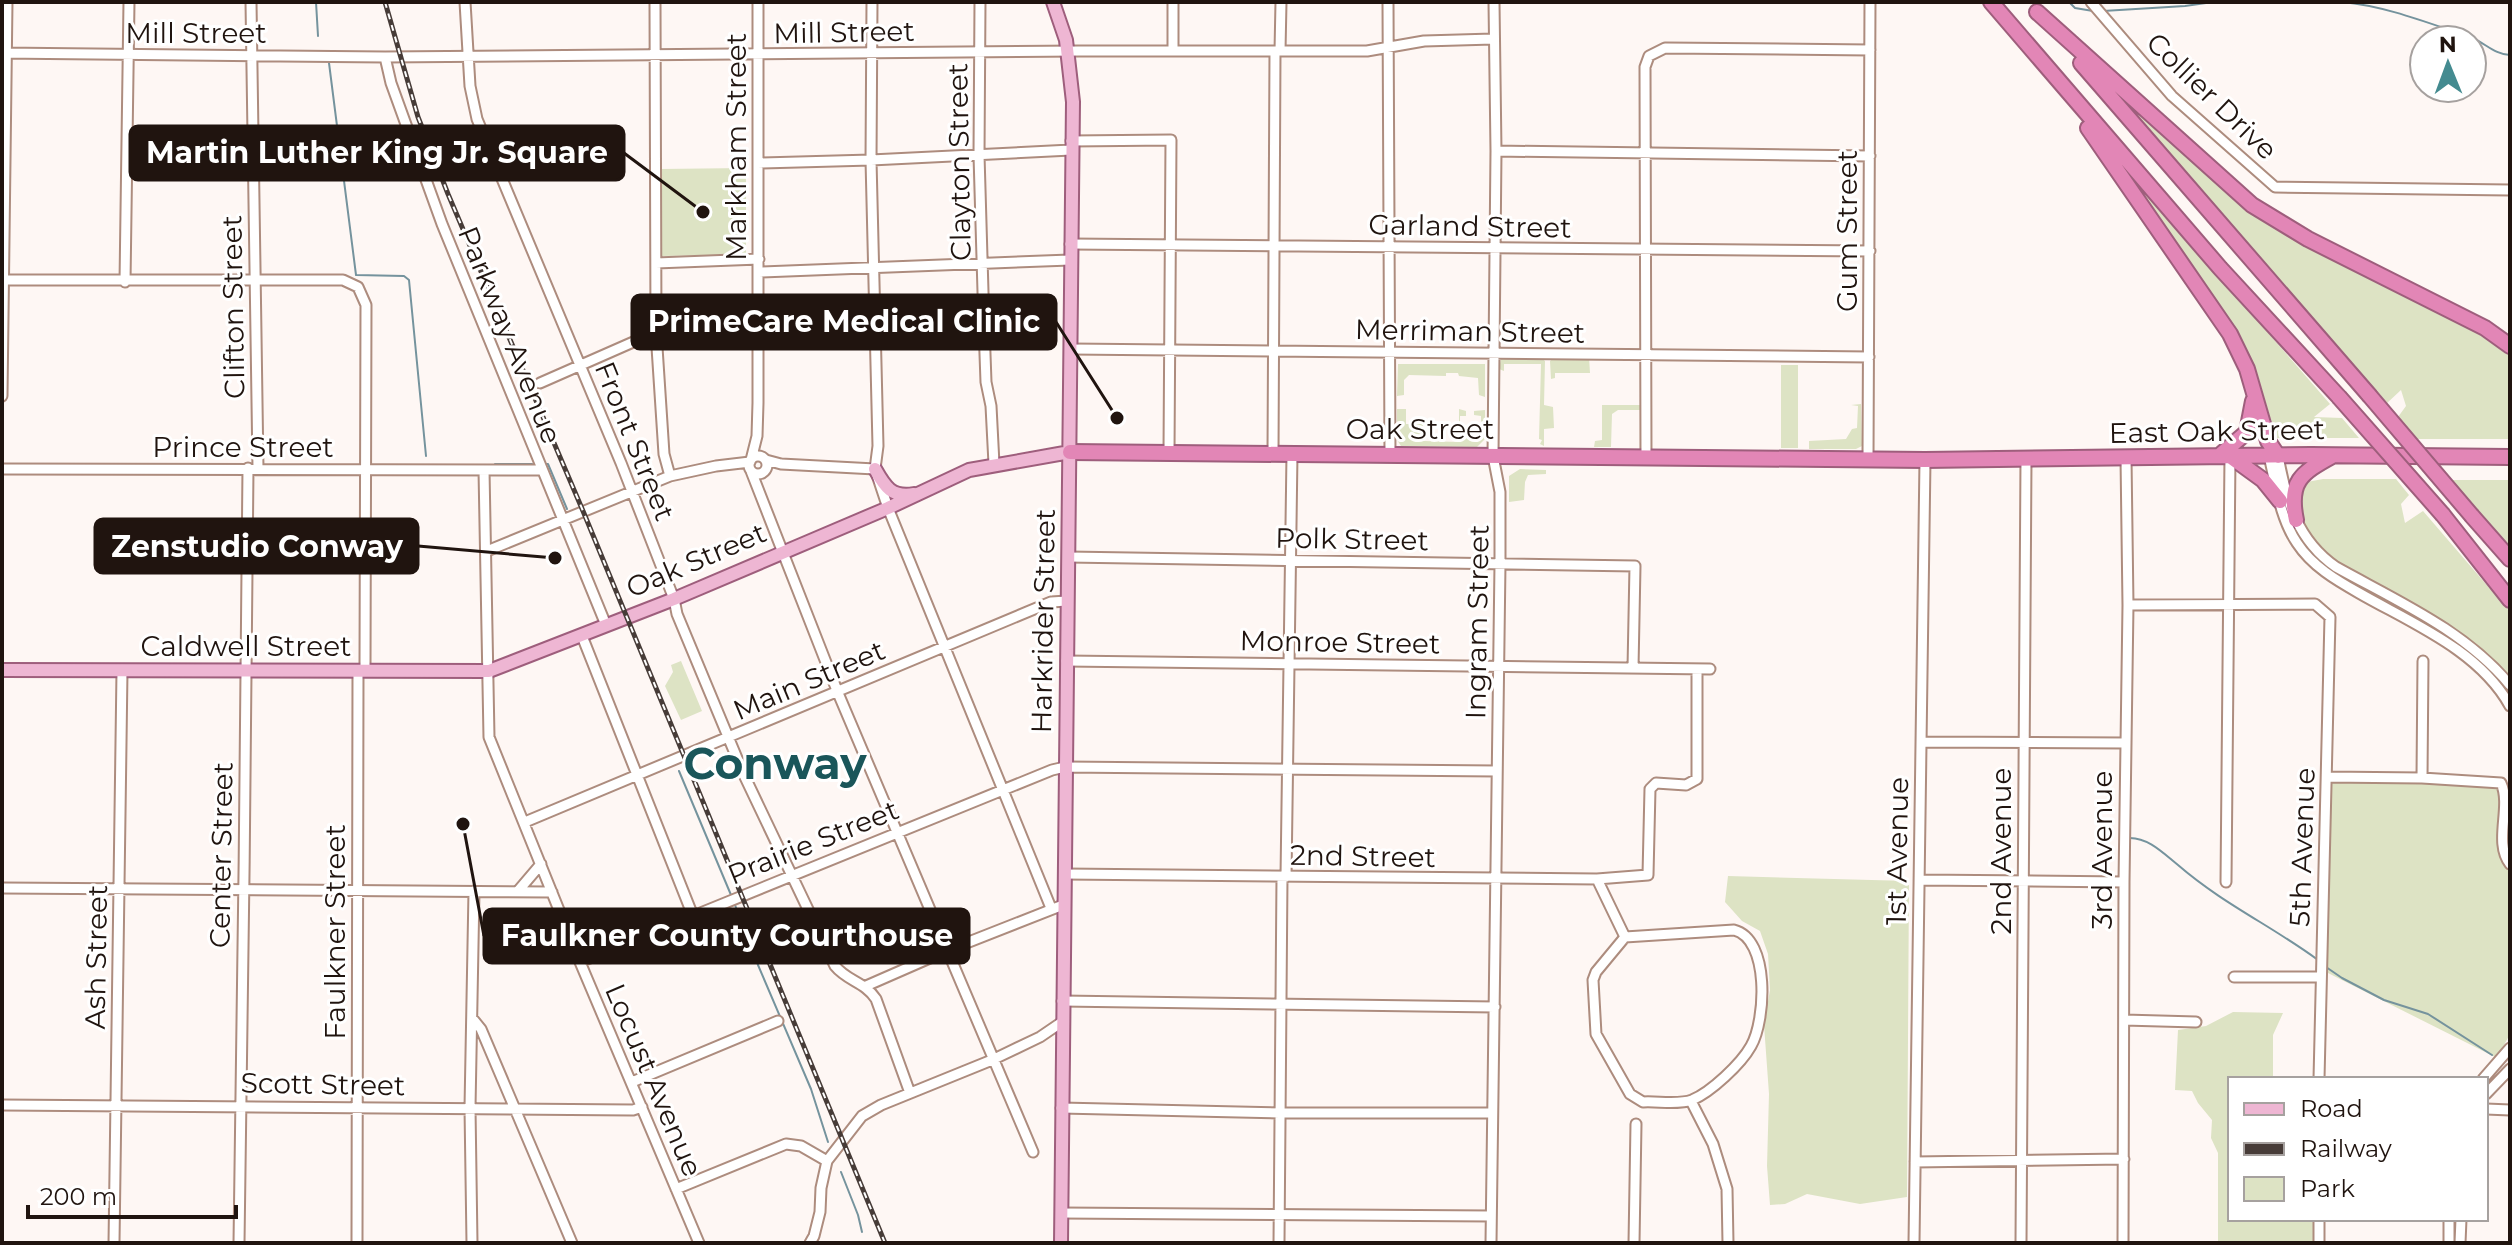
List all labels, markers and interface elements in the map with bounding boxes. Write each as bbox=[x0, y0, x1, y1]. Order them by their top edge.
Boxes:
street label: Mill Street bbox=[773, 14, 915, 50]
street label: Mill Street bbox=[125, 16, 267, 50]
north arrow bbox=[2408, 24, 2488, 104]
street label: Collier Drive bbox=[2140, 25, 2284, 167]
text: N bbox=[2439, 31, 2457, 58]
street label: Markham Street bbox=[719, 33, 753, 261]
street label: Clayton Street bbox=[940, 63, 978, 261]
callout: Martin Luther King Jr. Square bbox=[130, 126, 624, 180]
text: Martin Luther King Jr. Square bbox=[146, 134, 608, 171]
street label: Gum Street bbox=[1830, 150, 1864, 312]
street label: Garland Street bbox=[1368, 207, 1572, 245]
street label: Clifton Street bbox=[214, 215, 252, 399]
street label: Parkway Avenue bbox=[451, 221, 569, 449]
callout: PrimeCare Medical Clinic bbox=[632, 295, 1056, 349]
text: PrimeCare Medical Clinic bbox=[648, 303, 1041, 340]
street label: Merriman Street bbox=[1355, 312, 1585, 350]
street label: Front Street bbox=[588, 357, 682, 525]
street label: Oak Street bbox=[1346, 412, 1494, 446]
street label: East Oak Street bbox=[2109, 412, 2325, 450]
street label: Prince Street bbox=[152, 430, 334, 464]
street label: Harkrider Street bbox=[1024, 508, 1062, 734]
street label: Oak Street bbox=[621, 515, 771, 605]
callout: Zenstudio Conway bbox=[95, 519, 418, 573]
street label: Polk Street bbox=[1275, 521, 1429, 557]
street label: Ingram Street bbox=[1458, 524, 1496, 720]
text: Zenstudio Conway bbox=[111, 528, 404, 565]
street label: Monroe Street bbox=[1239, 623, 1441, 661]
street label: Caldwell Street bbox=[141, 629, 351, 663]
street label: Main Street bbox=[728, 633, 890, 727]
district label: Conway bbox=[683, 736, 867, 790]
street label: Center Street bbox=[202, 762, 240, 948]
street label: 5th Avenue bbox=[2282, 767, 2322, 927]
street label: 2nd Avenue bbox=[1984, 768, 2018, 934]
street label: 3rd Avenue bbox=[2085, 771, 2119, 929]
street label: 1st Avenue bbox=[1879, 777, 1915, 925]
street label: Prairie Street bbox=[723, 792, 903, 892]
street label: Faulkner Street bbox=[318, 824, 352, 1040]
street label: 2nd Street bbox=[1290, 838, 1436, 874]
street label: Ash Street bbox=[78, 884, 114, 1030]
callout: Faulkner County Courthouse bbox=[484, 909, 969, 963]
text: Faulkner County Courthouse bbox=[501, 917, 953, 954]
street label: Locust Avenue bbox=[598, 978, 710, 1182]
street label: Scott Street bbox=[240, 1066, 406, 1102]
legend bbox=[2228, 1077, 2488, 1221]
text: Road bbox=[2300, 1094, 2363, 1123]
text: Railway bbox=[2300, 1134, 2392, 1163]
scale bar bbox=[28, 1169, 236, 1219]
text: Park bbox=[2300, 1174, 2355, 1203]
text: 200 m bbox=[40, 1182, 117, 1211]

